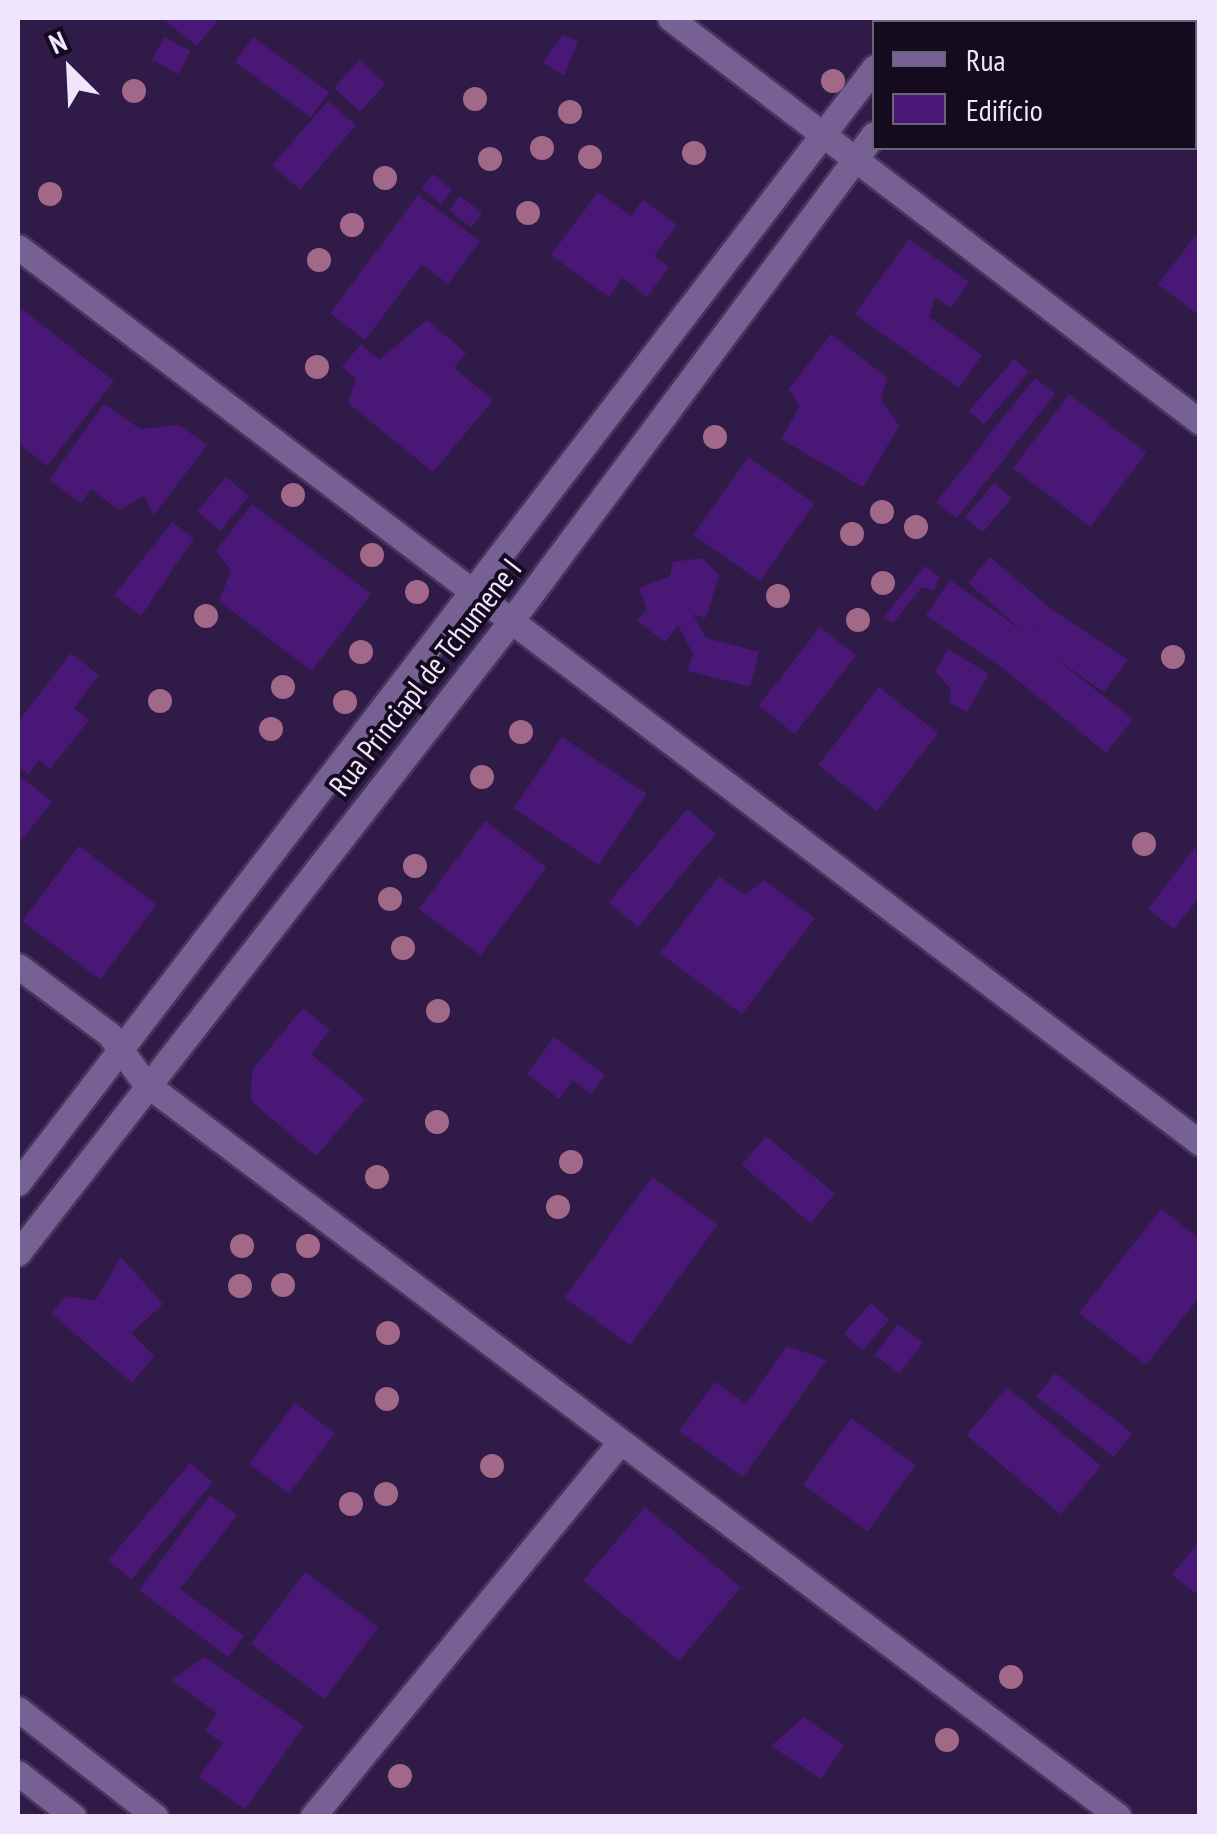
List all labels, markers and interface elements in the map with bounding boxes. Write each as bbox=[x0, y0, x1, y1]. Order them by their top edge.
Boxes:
north arrow bbox=[20, 20, 120, 120]
legend bbox=[872, 20, 1197, 150]
text: N bbox=[43, 22, 72, 62]
text: Rua bbox=[966, 40, 1005, 79]
text: Edifício bbox=[966, 90, 1043, 129]
street label: Rua Princiapl de Tchumene I bbox=[321, 551, 529, 803]

